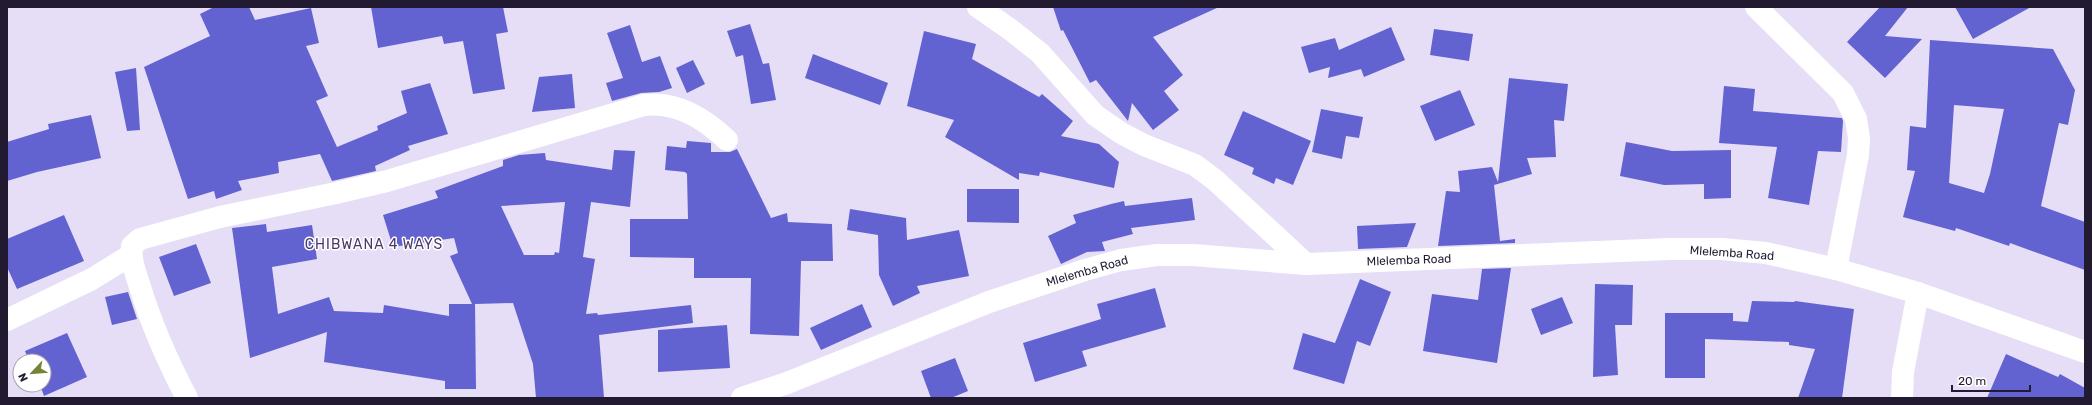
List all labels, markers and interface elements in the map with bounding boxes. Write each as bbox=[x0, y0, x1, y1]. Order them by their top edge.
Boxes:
district label: CHIBWANA 4 WAYS bbox=[305, 236, 443, 253]
street label: Mlelemba Road bbox=[1689, 243, 1775, 263]
street label: Mlelemba Road bbox=[1366, 252, 1452, 268]
street label: Mlelemba Road bbox=[1044, 253, 1130, 289]
north arrow bbox=[12, 353, 52, 393]
scale bar bbox=[1952, 367, 2030, 393]
text: N bbox=[16, 371, 31, 384]
text: 20 m bbox=[1958, 374, 1986, 388]

